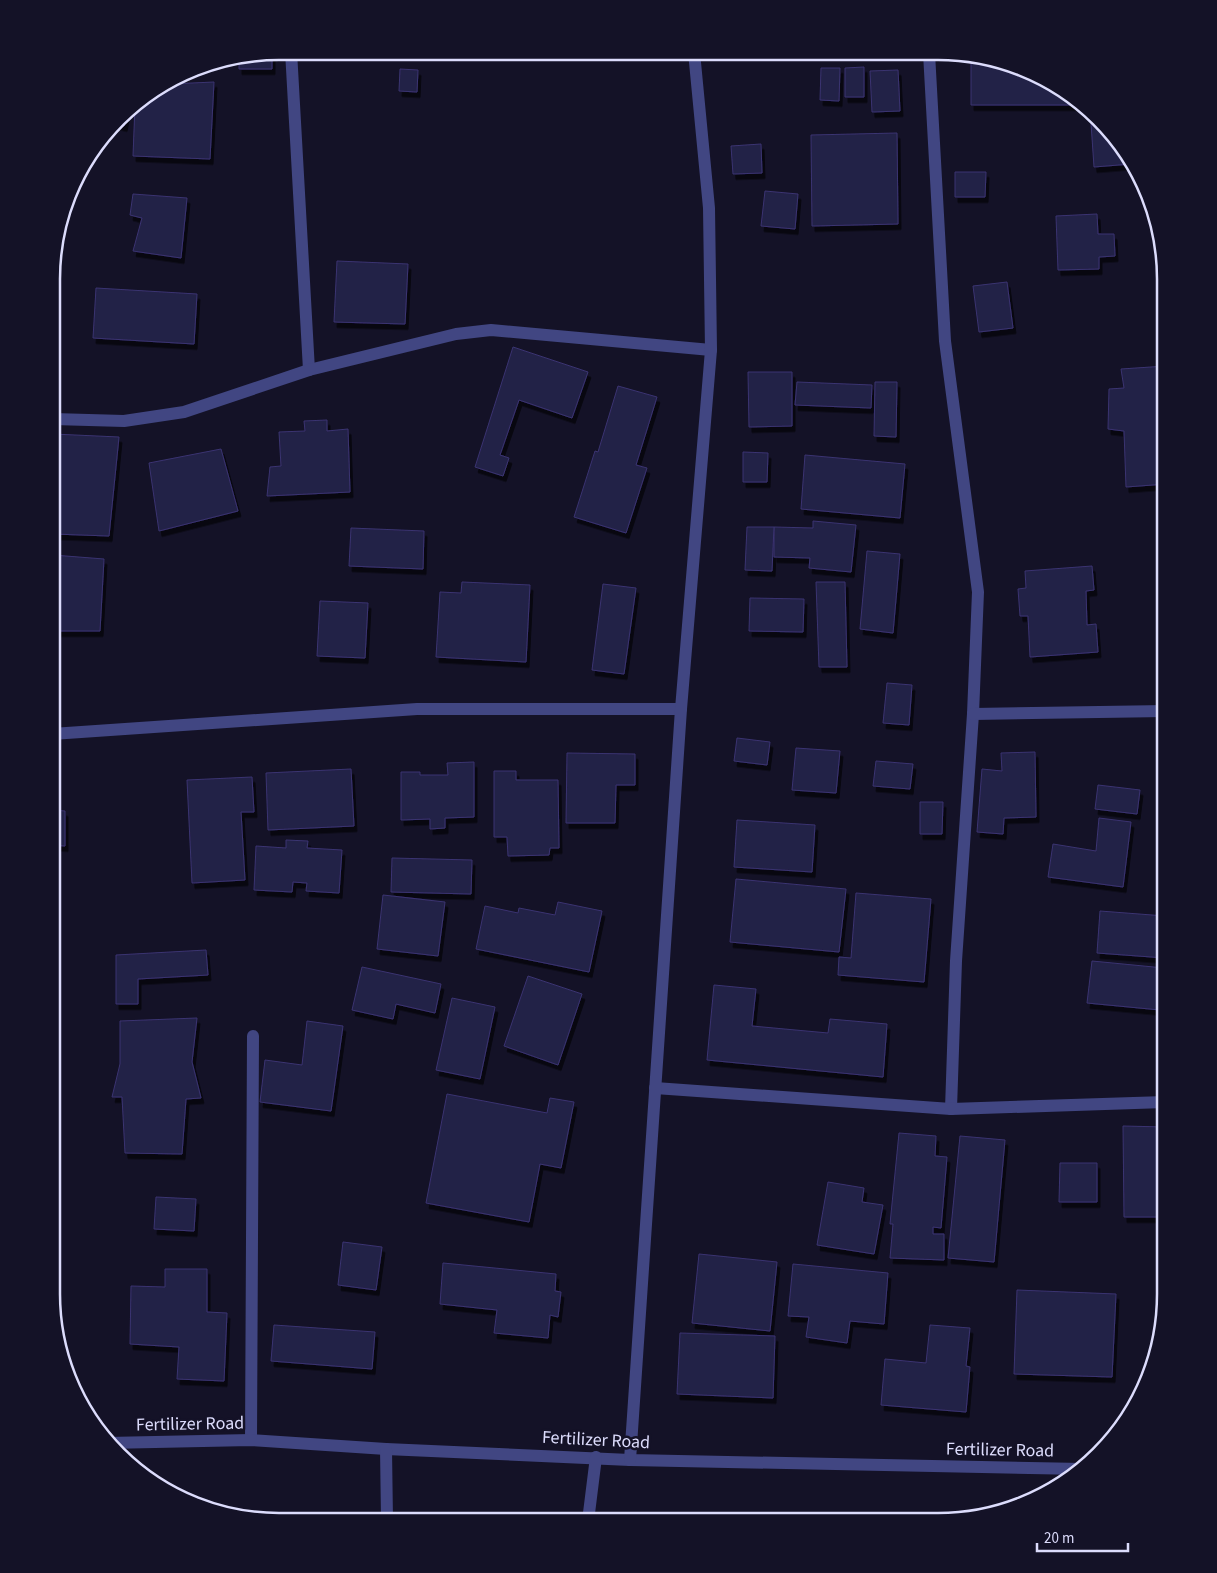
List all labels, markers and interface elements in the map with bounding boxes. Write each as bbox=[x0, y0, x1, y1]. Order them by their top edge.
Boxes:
street label: Fertilizer Road bbox=[136, 1411, 244, 1437]
street label: Fertilizer Road bbox=[541, 1425, 651, 1455]
street label: Fertilizer Road bbox=[946, 1437, 1054, 1463]
scale bar bbox=[1037, 1520, 1128, 1552]
text: 20 m bbox=[1044, 1528, 1074, 1549]

